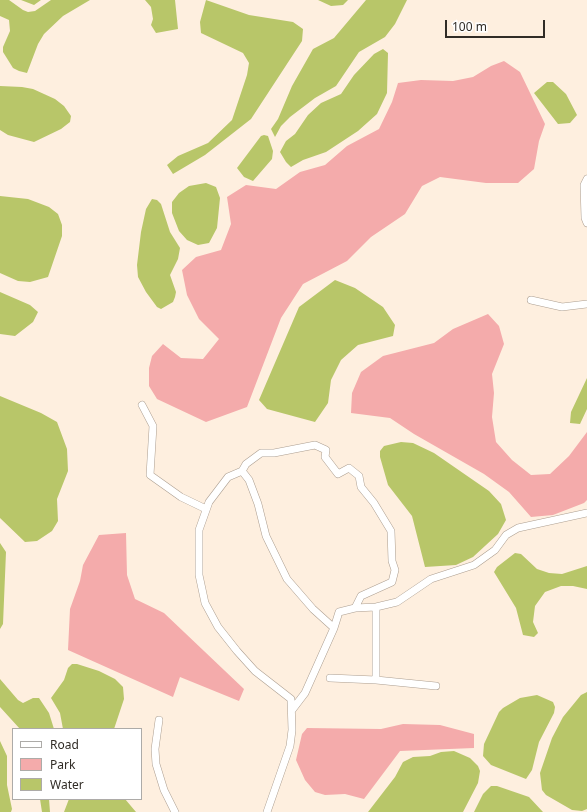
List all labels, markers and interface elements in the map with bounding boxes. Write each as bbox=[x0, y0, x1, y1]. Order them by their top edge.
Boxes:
scale bar bbox=[447, 12, 547, 38]
text: 100 m bbox=[452, 18, 487, 35]
legend bbox=[12, 728, 142, 800]
text: Road bbox=[50, 736, 79, 753]
text: Park bbox=[50, 756, 75, 773]
text: Water bbox=[50, 776, 84, 793]

